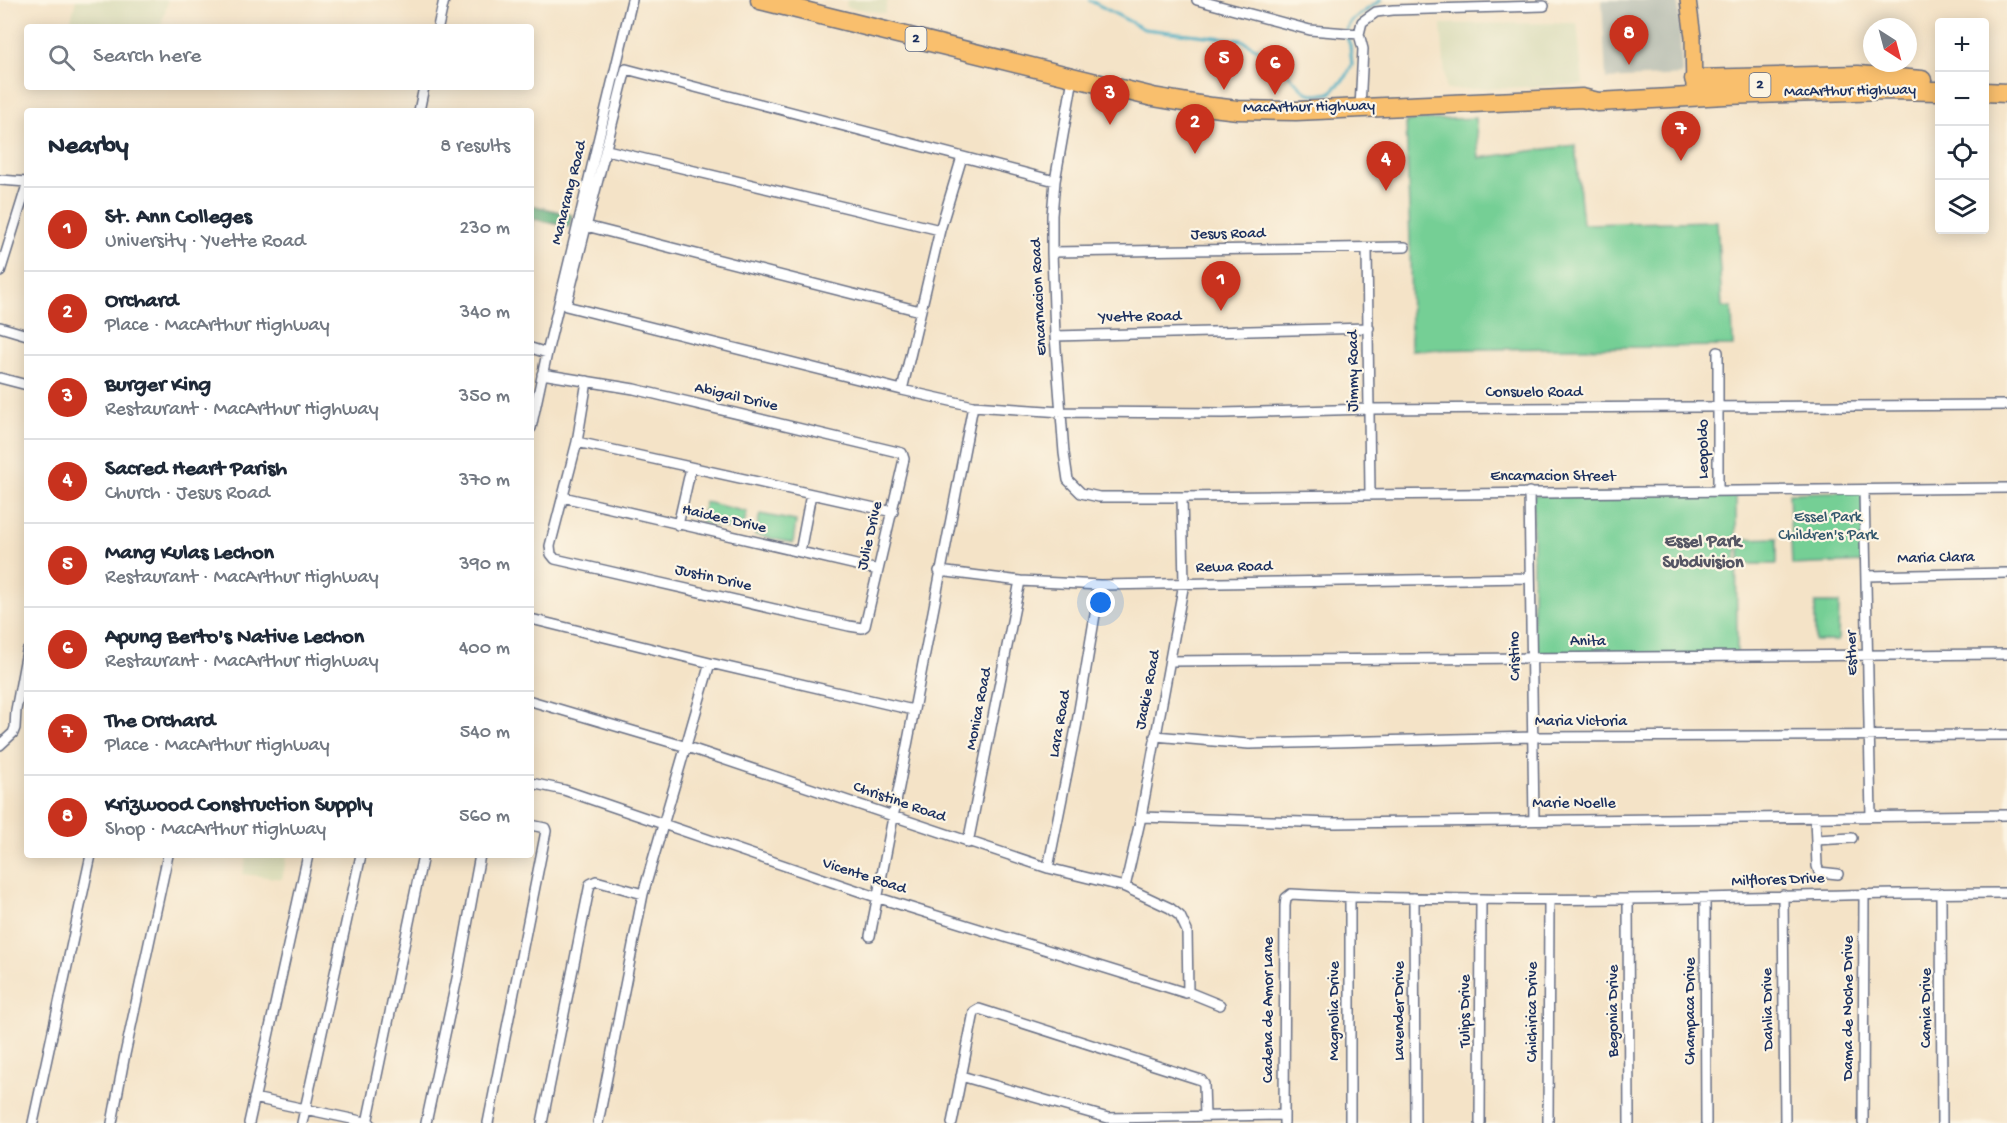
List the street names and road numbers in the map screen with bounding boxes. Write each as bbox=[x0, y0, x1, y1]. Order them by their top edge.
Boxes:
road number: 2 bbox=[906, 27, 926, 51]
road number: 2 bbox=[1750, 73, 1770, 97]
street label: MacArthur Highway bbox=[1784, 81, 1916, 103]
street label: MacArthur Highway bbox=[1243, 97, 1375, 119]
street label: Manarang Road bbox=[548, 137, 592, 247]
street label: Jesus Road bbox=[1190, 225, 1267, 245]
street label: Encarnacion Road bbox=[1027, 236, 1053, 356]
street label: Yvette Road bbox=[1096, 308, 1183, 328]
street label: Jimmy Road bbox=[1345, 329, 1364, 412]
street label: Abigail Drive bbox=[692, 379, 780, 417]
street label: Consuelo Road bbox=[1486, 384, 1584, 403]
street label: Leopoldo bbox=[1695, 419, 1714, 479]
street label: Encarnacion Street bbox=[1490, 468, 1617, 487]
street label: Julie Drive bbox=[854, 499, 888, 572]
street label: Haidee Drive bbox=[680, 501, 769, 539]
street label: Maria Clara bbox=[1897, 549, 1976, 569]
street label: Rewa Road bbox=[1196, 558, 1274, 578]
street label: Justin Drive bbox=[673, 561, 754, 597]
street label: Esther bbox=[1843, 629, 1863, 676]
street label: Cristino bbox=[1506, 631, 1526, 681]
street label: Anita bbox=[1570, 633, 1607, 652]
street label: Jackie Road bbox=[1132, 647, 1166, 731]
street label: Monica Road bbox=[963, 665, 998, 752]
street label: Lara Road bbox=[1046, 687, 1077, 759]
street label: Maria Victoria bbox=[1535, 713, 1628, 732]
street label: Christine Road bbox=[850, 778, 949, 828]
street label: Marie Noelle bbox=[1532, 795, 1616, 814]
street label: Vicente Road bbox=[819, 854, 910, 900]
street label: Milflores Drive bbox=[1731, 870, 1826, 892]
street label: Dama de Noche Drive bbox=[1840, 935, 1859, 1081]
street label: Cadena de Amor Lane bbox=[1260, 936, 1279, 1083]
street label: Champaca Drive bbox=[1682, 957, 1701, 1065]
street label: Magnolia Drive bbox=[1326, 960, 1345, 1061]
street label: Lavender Drive bbox=[1391, 960, 1410, 1061]
street label: Chichirica Drive bbox=[1524, 961, 1543, 1062]
street label: Begonia Drive bbox=[1605, 964, 1624, 1058]
street label: Dahlia Drive bbox=[1759, 967, 1779, 1051]
street label: Camia Drive bbox=[1918, 967, 1937, 1048]
street label: Tulips Drive bbox=[1457, 974, 1476, 1049]

